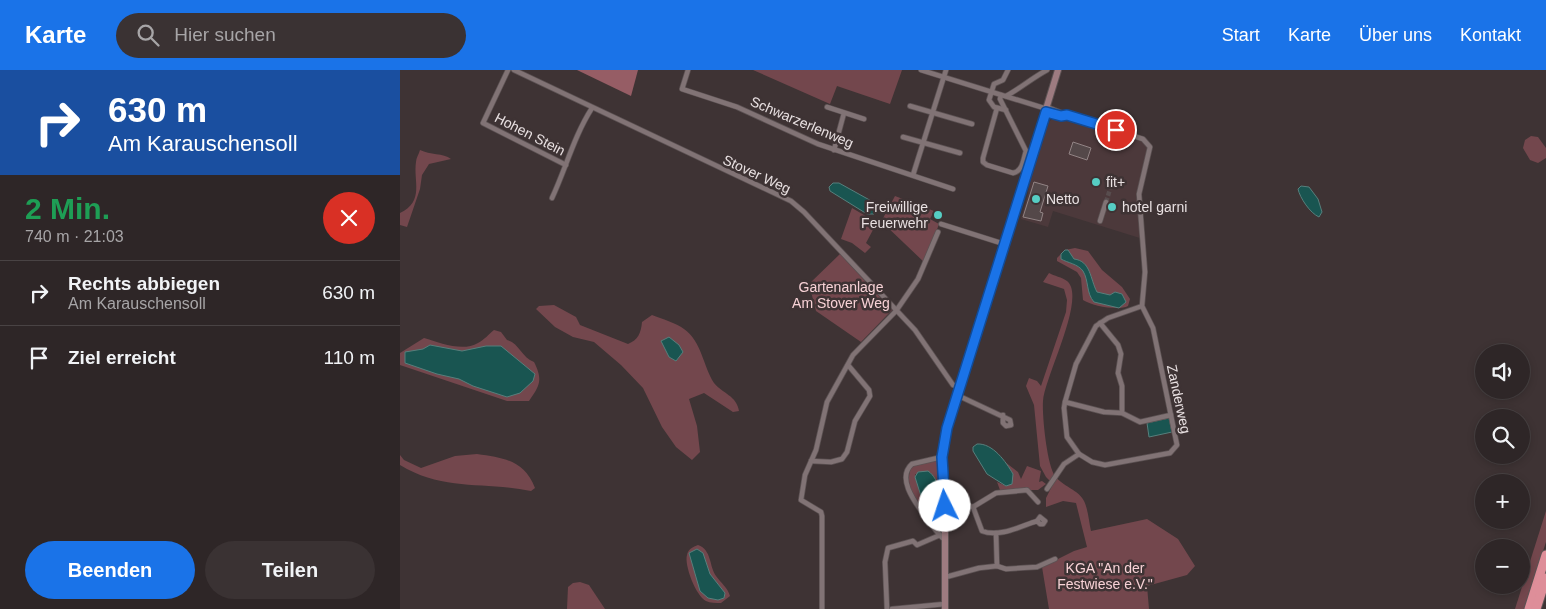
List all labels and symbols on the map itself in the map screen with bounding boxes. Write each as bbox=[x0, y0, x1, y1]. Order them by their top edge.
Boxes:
street label: Schwarzerlenweg bbox=[748, 93, 856, 151]
street label: Hohen Stein bbox=[492, 109, 568, 159]
pin bbox=[1095, 109, 1137, 151]
street label: Stover Weg bbox=[721, 151, 793, 197]
place label: fit+ bbox=[1106, 174, 1125, 190]
marker: fit+ bbox=[1090, 176, 1102, 188]
place label: Netto bbox=[1046, 191, 1080, 207]
marker: Netto bbox=[1030, 193, 1042, 205]
place label: Freiwillige Feuerwehr bbox=[861, 199, 928, 231]
place label: hotel garni bbox=[1122, 199, 1187, 215]
marker: hotel garni bbox=[1106, 201, 1118, 213]
marker: Freiwillige Feuerwehr bbox=[932, 209, 944, 221]
park label: Gartenanlage Am Stover Weg bbox=[792, 279, 890, 311]
street label: Zanderweg bbox=[1164, 363, 1194, 435]
position arrow bbox=[918, 479, 970, 531]
park label: KGA "An der Festwiese e.V." bbox=[1057, 560, 1153, 592]

